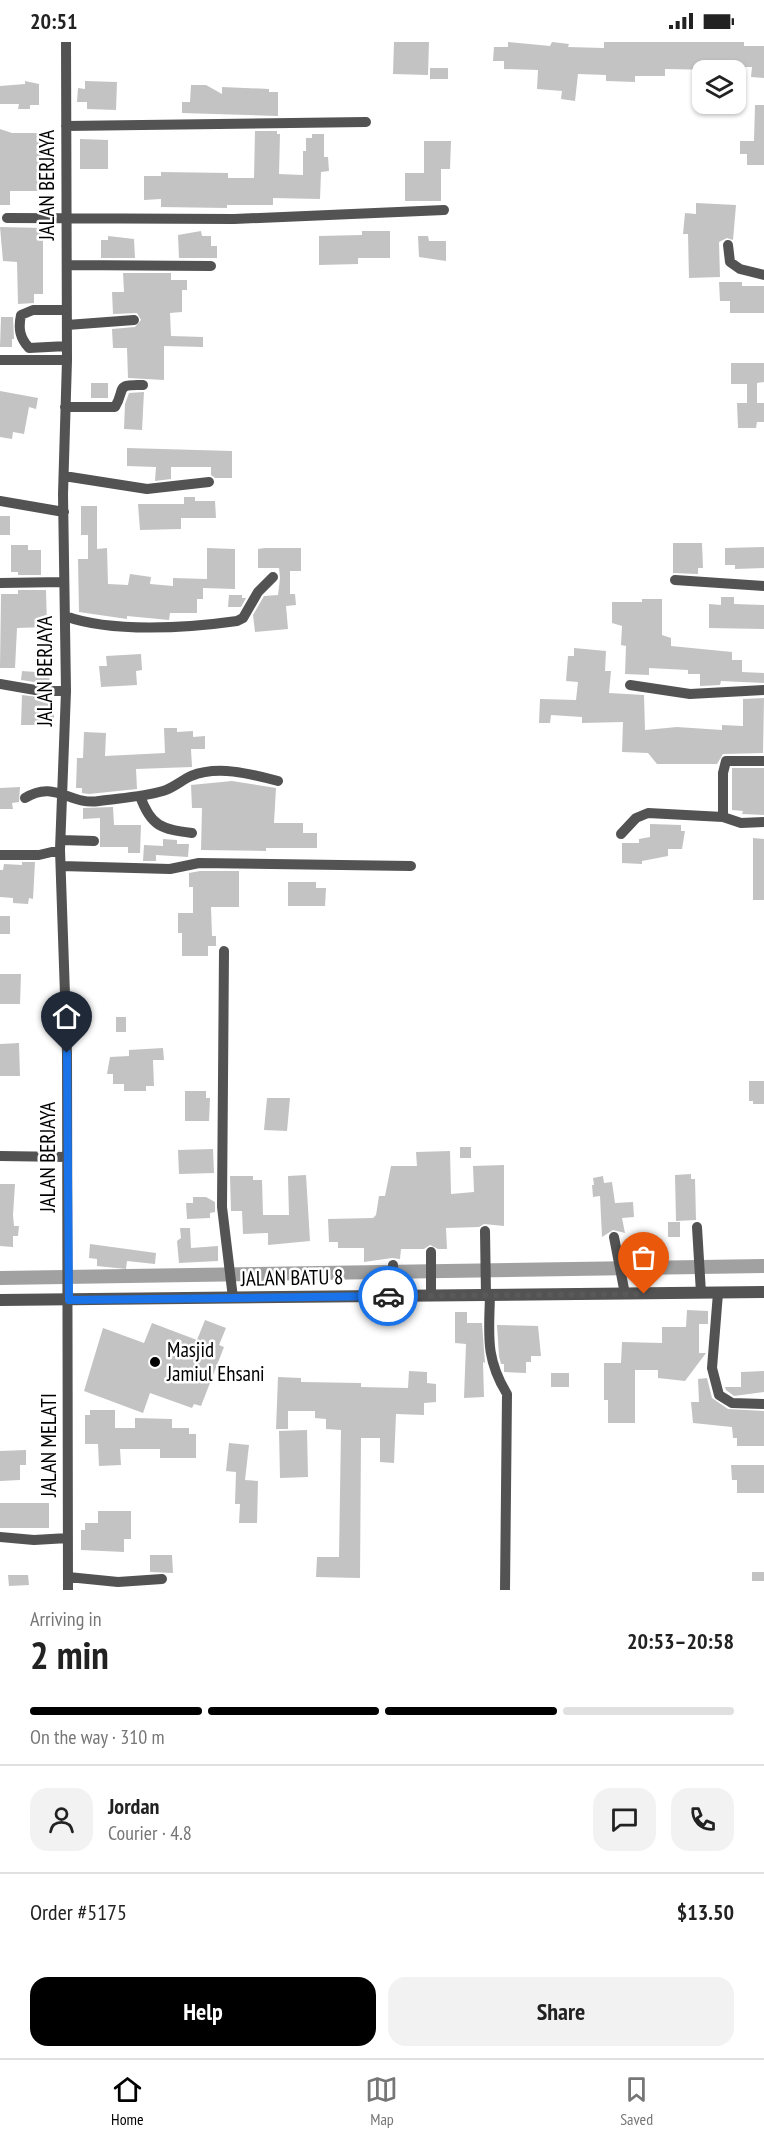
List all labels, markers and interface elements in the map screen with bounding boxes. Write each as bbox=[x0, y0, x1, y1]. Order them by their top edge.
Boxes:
text: 20:51 bbox=[30, 7, 78, 35]
map controls bbox=[692, 60, 746, 114]
button: layers bbox=[692, 60, 746, 114]
street label: JALAN BERJAYA bbox=[33, 130, 60, 241]
street label: JALAN BERJAYA bbox=[31, 616, 58, 727]
pin bbox=[41, 991, 92, 1053]
icon: home bbox=[50, 1000, 83, 1033]
street label: JALAN BERJAYA bbox=[34, 1102, 61, 1213]
pin bbox=[618, 1232, 669, 1294]
icon: bag bbox=[627, 1241, 660, 1274]
street label: JALAN BATU 8 bbox=[240, 1263, 343, 1292]
courier bbox=[358, 1266, 418, 1326]
icon: car bbox=[372, 1280, 405, 1313]
place label: Masjid Jamiul Ehsani bbox=[166, 1336, 265, 1387]
marker: Masjid Jamiul Ehsani bbox=[148, 1355, 162, 1369]
street label: JALAN MELATI bbox=[35, 1393, 62, 1498]
text: Arriving in bbox=[30, 1606, 102, 1632]
text: 20:53–20:58 bbox=[627, 1627, 734, 1655]
text: 2 min bbox=[30, 1629, 109, 1680]
text: On the way · 310 m bbox=[30, 1724, 165, 1750]
button: person bbox=[30, 1788, 93, 1851]
button: chat bbox=[593, 1788, 656, 1851]
button: phone bbox=[671, 1788, 734, 1851]
text: Jordan bbox=[108, 1792, 159, 1820]
text: Courier · 4.8 bbox=[108, 1820, 192, 1846]
text: Order #5175 bbox=[30, 1898, 127, 1926]
text: $13.50 bbox=[677, 1898, 734, 1926]
button: Help bbox=[30, 1977, 376, 2046]
button: Share bbox=[388, 1977, 734, 2046]
tab: Home bbox=[111, 2073, 144, 2129]
tab: Map bbox=[365, 2073, 398, 2129]
tab: Saved bbox=[620, 2073, 653, 2129]

